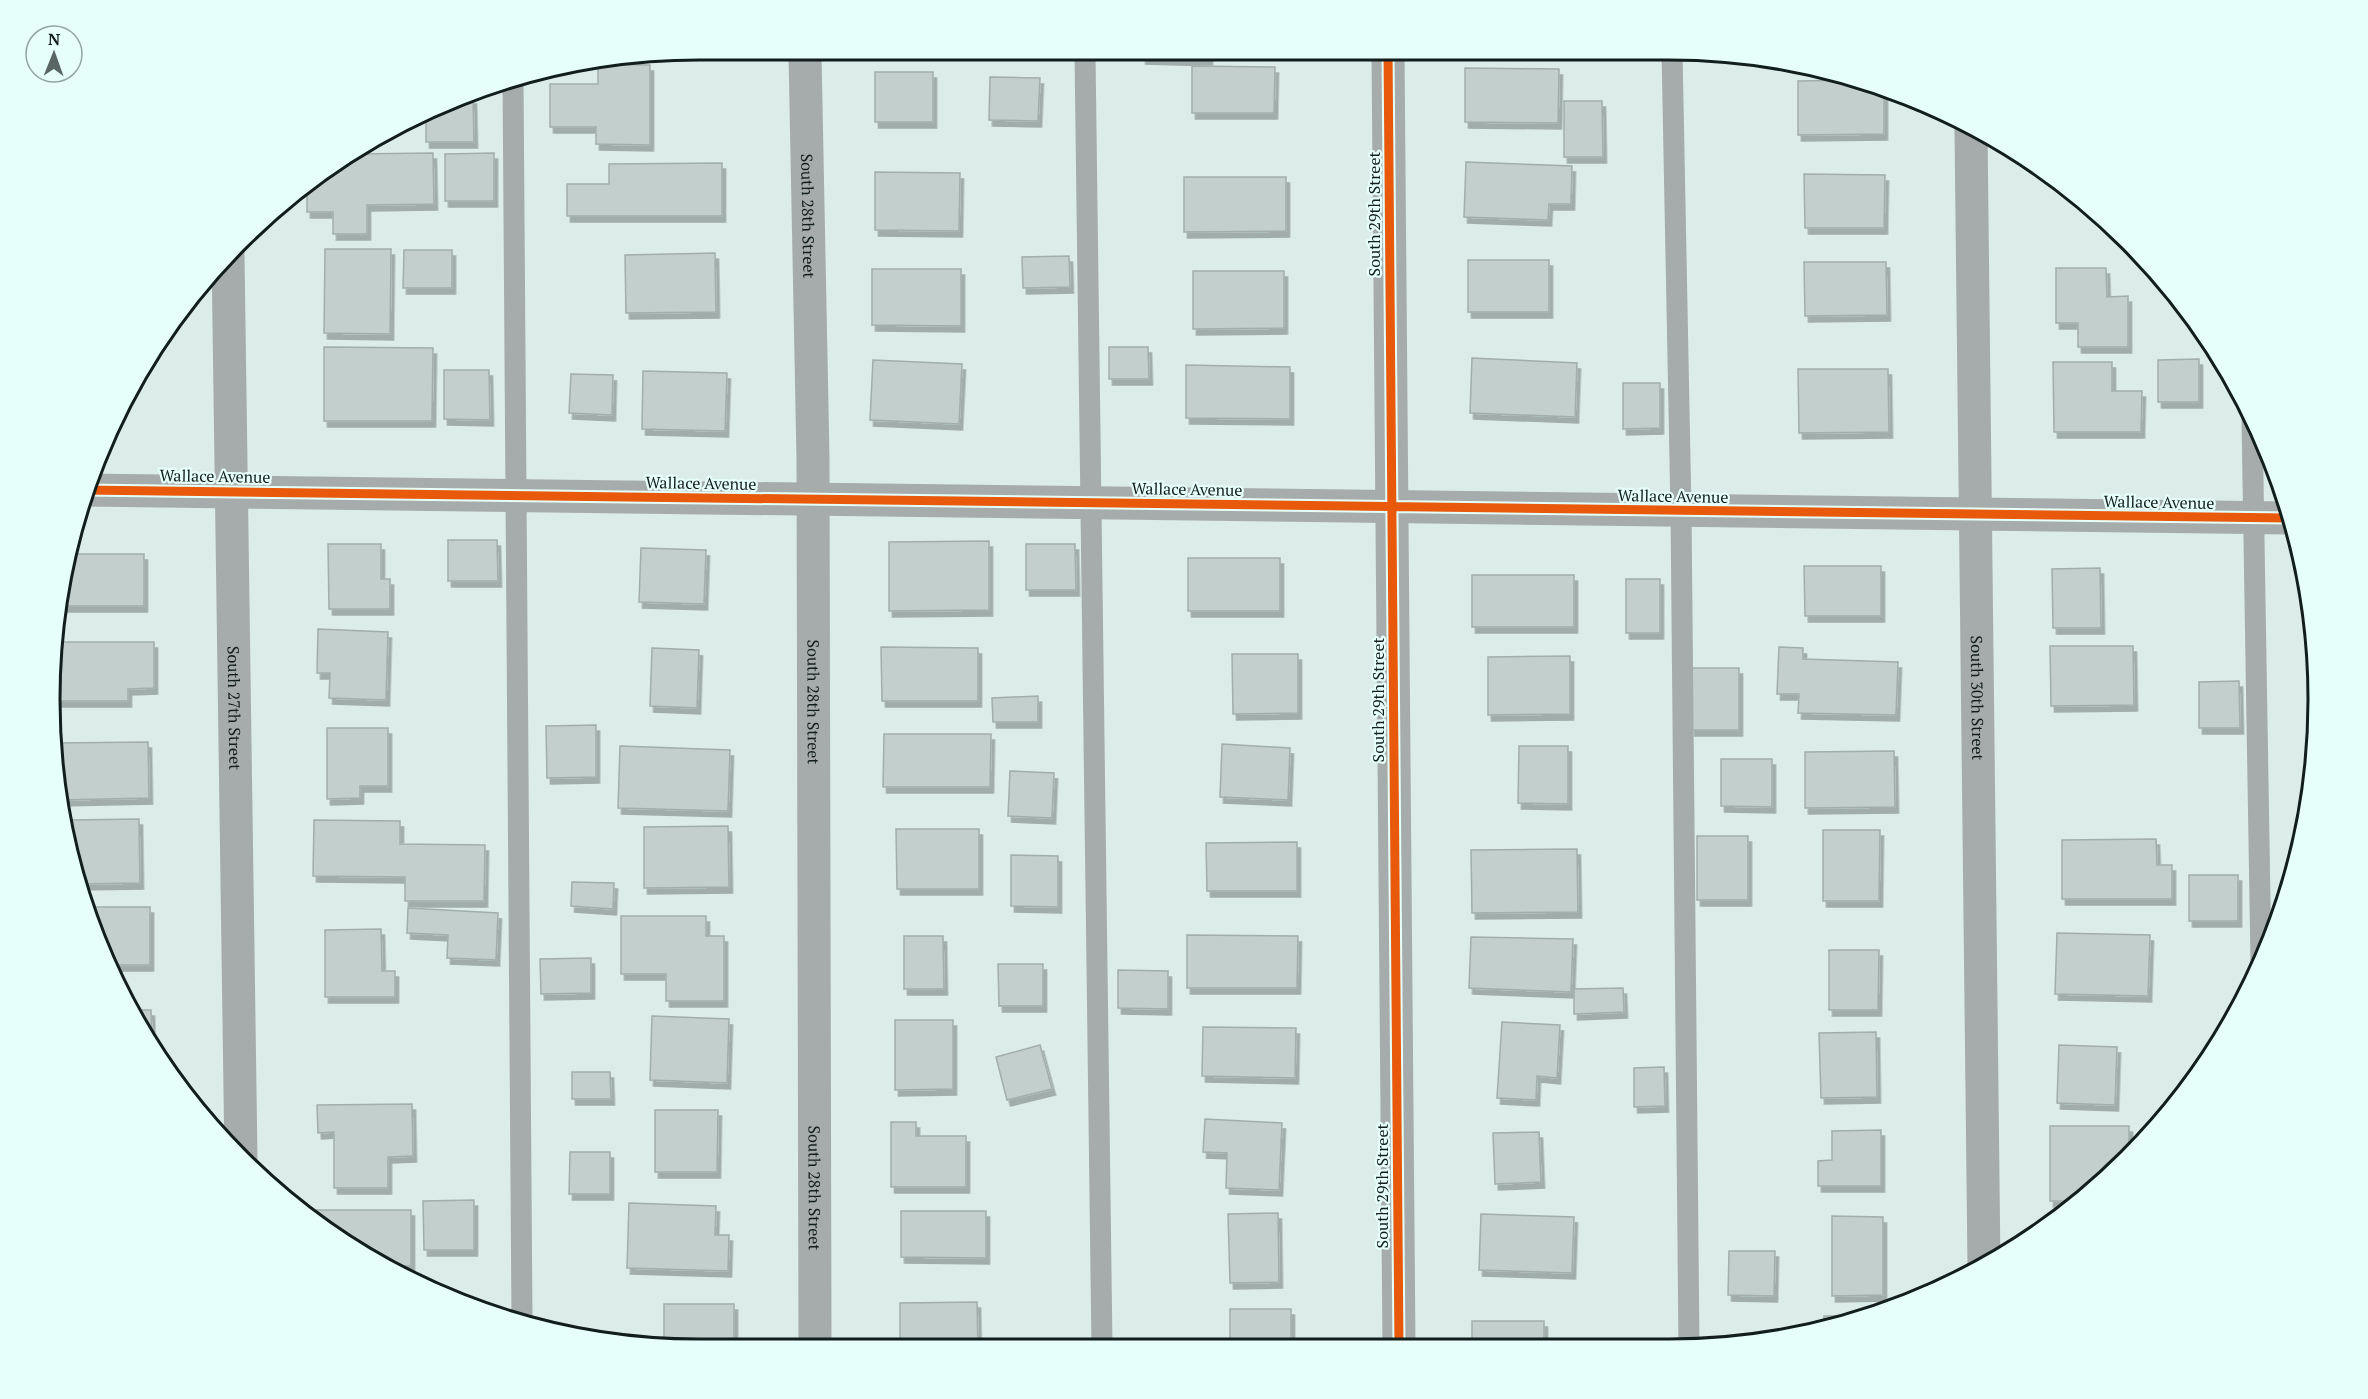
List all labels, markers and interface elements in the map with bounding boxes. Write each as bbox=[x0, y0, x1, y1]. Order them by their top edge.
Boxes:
north arrow bbox=[24, 24, 84, 84]
text: N bbox=[48, 28, 61, 50]
street label: South 29th Street bbox=[1363, 152, 1385, 276]
street label: South 28th Street bbox=[796, 153, 820, 279]
street label: Wallace Avenue bbox=[159, 464, 271, 488]
street label: Wallace Avenue bbox=[645, 471, 757, 495]
street label: Wallace Avenue bbox=[1131, 477, 1243, 501]
street label: Wallace Avenue bbox=[1617, 484, 1729, 508]
street label: Wallace Avenue bbox=[2103, 490, 2215, 514]
street label: South 30th Street bbox=[1966, 635, 1989, 761]
street label: South 29th Street bbox=[1367, 638, 1389, 762]
street label: South 28th Street bbox=[802, 639, 825, 764]
street label: South 27th Street bbox=[223, 646, 246, 770]
street label: South 29th Street bbox=[1371, 1124, 1393, 1248]
street label: South 28th Street bbox=[804, 1125, 826, 1250]

